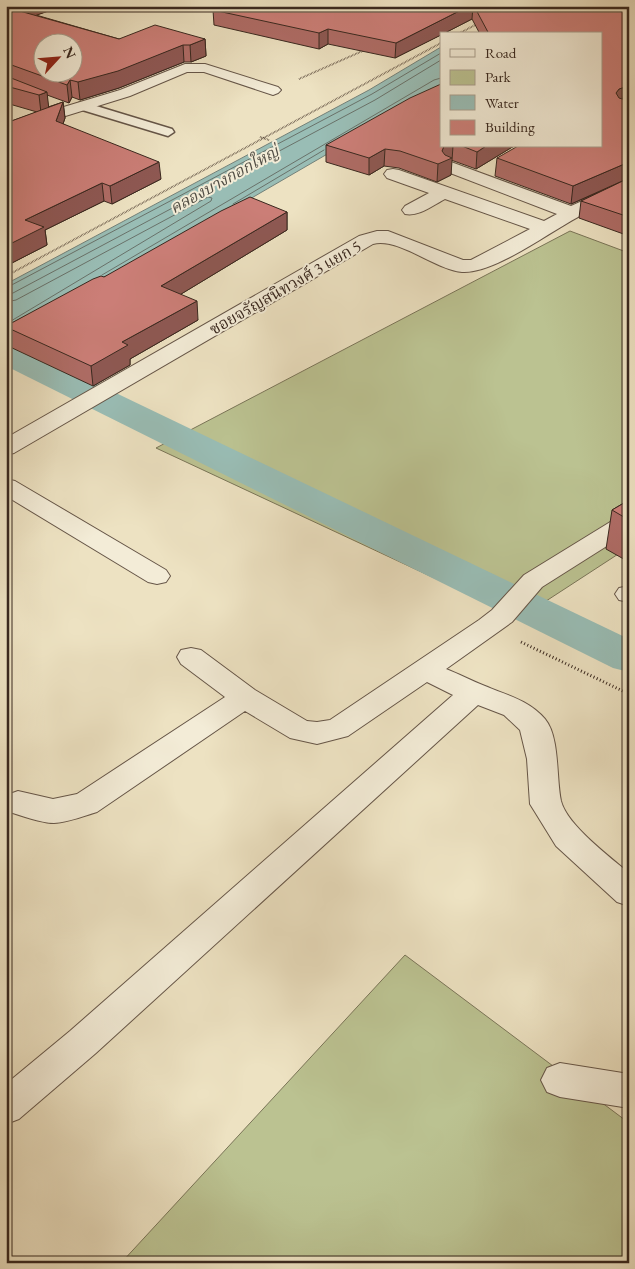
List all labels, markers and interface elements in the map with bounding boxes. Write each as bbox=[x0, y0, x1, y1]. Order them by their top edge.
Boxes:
north arrow bbox=[32, 32, 82, 82]
legend bbox=[440, 32, 602, 148]
text: N bbox=[59, 43, 81, 62]
text: Road bbox=[485, 43, 517, 62]
text: Park bbox=[485, 67, 512, 86]
text: Water bbox=[485, 93, 519, 112]
text: Building bbox=[485, 117, 535, 136]
water label: คลองบางกอกใหญ่ bbox=[166, 139, 284, 218]
street label: ซอยจรัญสนิทวงศ์ 3 แยก 5 bbox=[206, 235, 365, 339]

